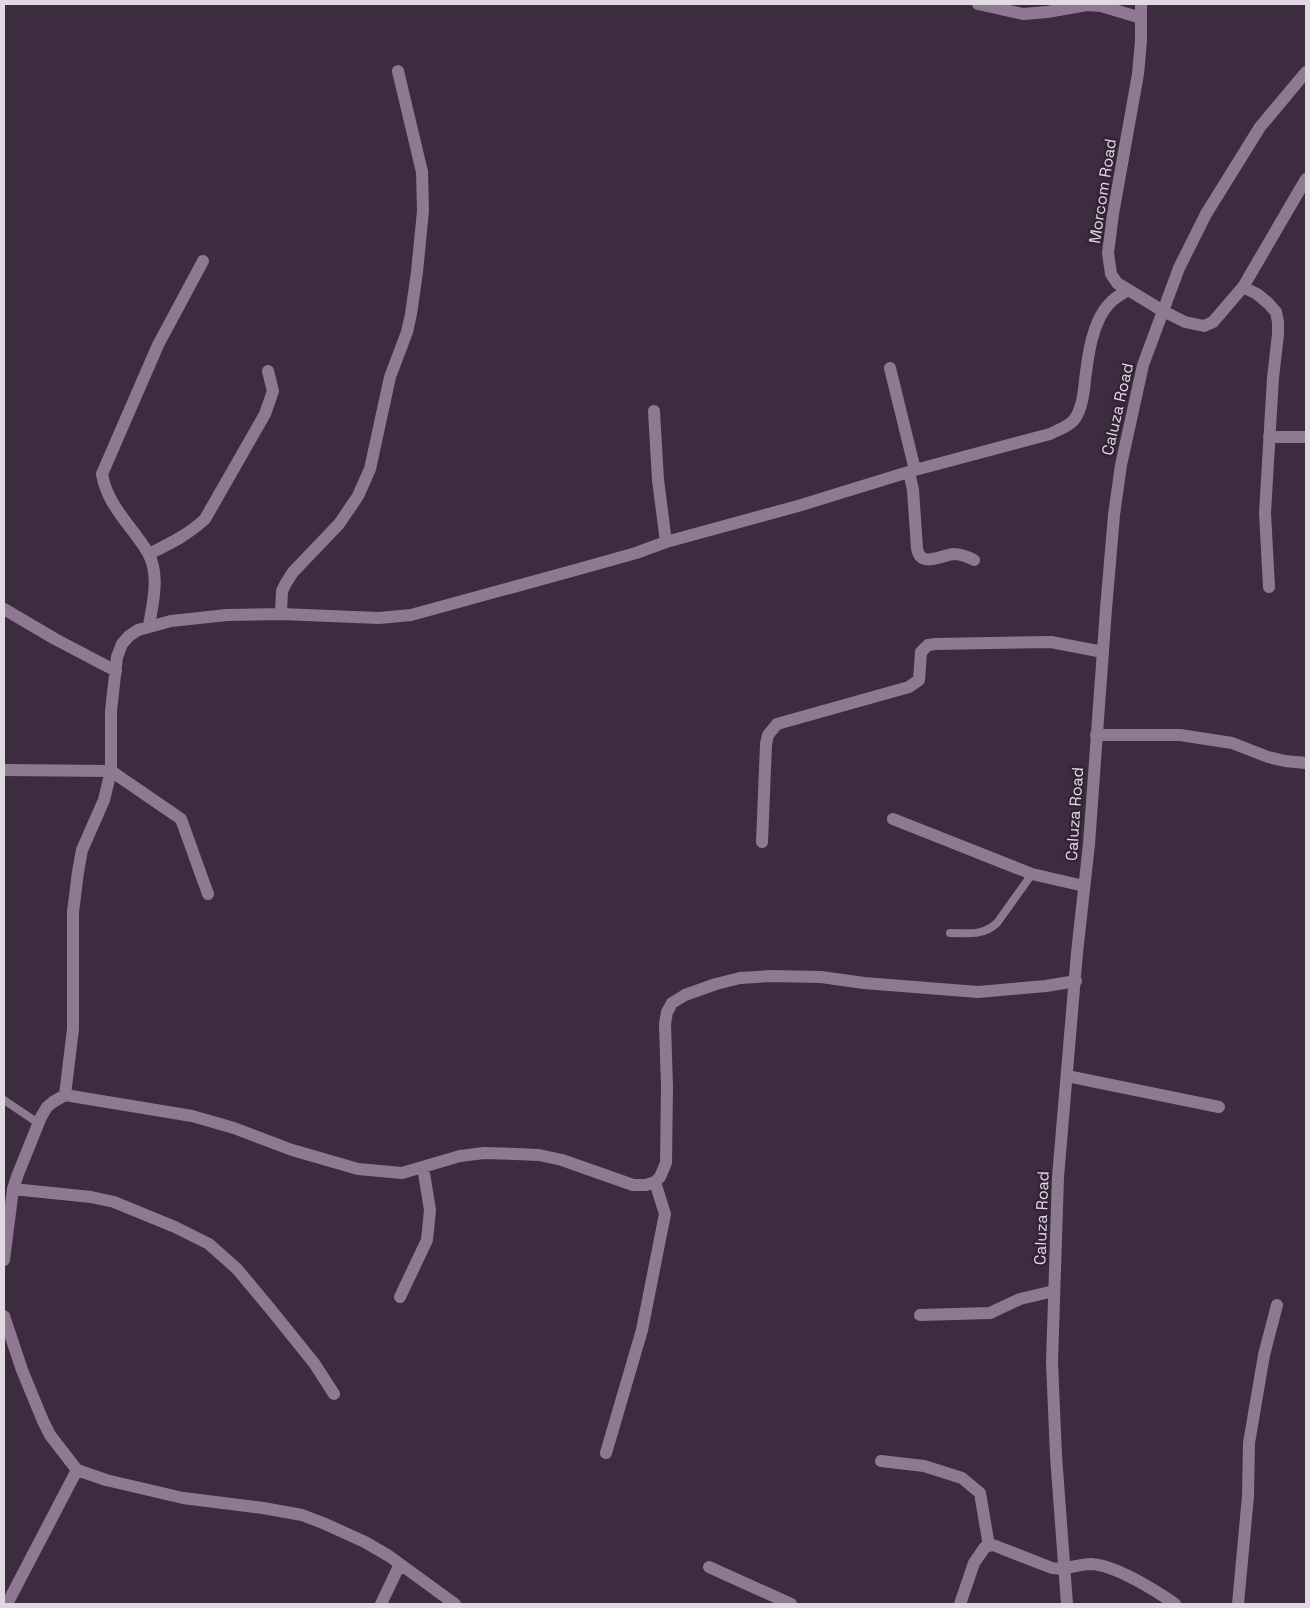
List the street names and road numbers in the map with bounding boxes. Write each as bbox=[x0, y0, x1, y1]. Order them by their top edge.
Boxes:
street label: Morcom Road bbox=[1084, 137, 1121, 245]
street label: Caluza Road bbox=[1097, 361, 1138, 457]
street label: Caluza Road bbox=[1061, 766, 1088, 862]
street label: Caluza Road bbox=[1029, 1171, 1054, 1265]

